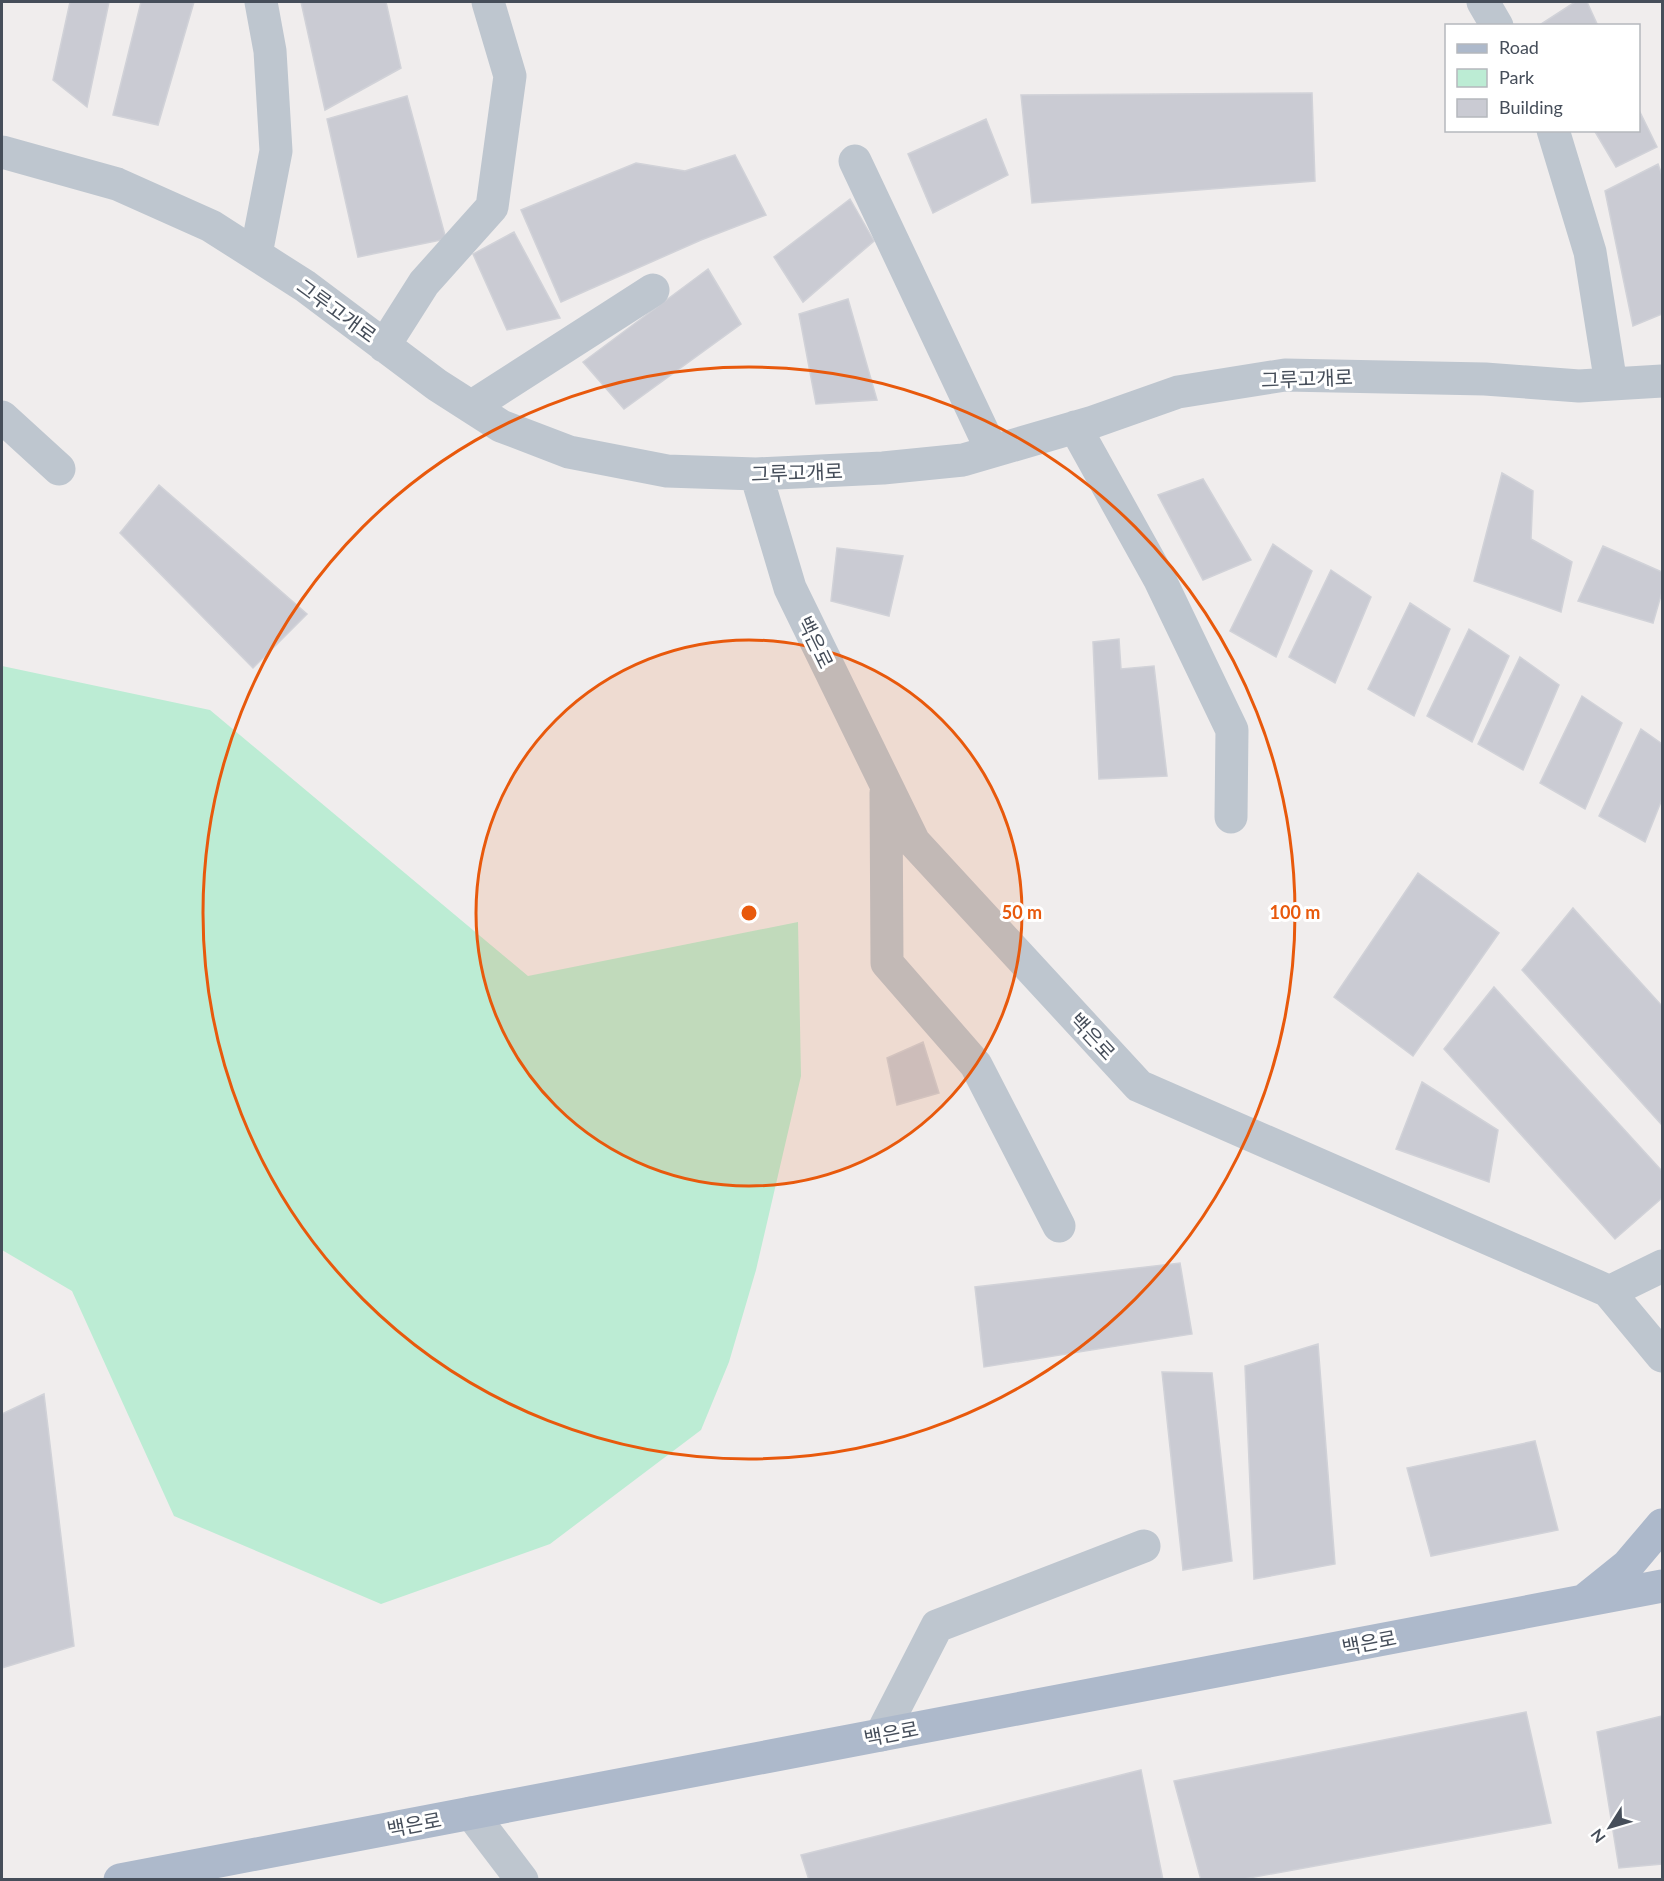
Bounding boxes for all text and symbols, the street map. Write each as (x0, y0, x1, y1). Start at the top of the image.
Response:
legend (1445, 24, 1640, 132)
text: Road (1499, 36, 1539, 58)
text: Park (1499, 66, 1535, 88)
text: Building (1499, 96, 1563, 118)
street label: 그루고개로 (293, 273, 381, 347)
street label: 그루고개로 (1261, 364, 1353, 392)
street label: 그루고개로 (751, 458, 843, 486)
street label: 백은로 (793, 612, 839, 672)
text: 50 m (1002, 901, 1042, 923)
text: 100 m (1270, 901, 1320, 923)
centre of rings (739, 903, 759, 923)
street label: 백은로 (1065, 1008, 1121, 1064)
street label: 백은로 (1340, 1625, 1398, 1659)
street label: 백은로 (862, 1716, 920, 1750)
north arrow (1580, 1797, 1640, 1857)
street label: 백은로 (385, 1807, 443, 1841)
text: N (1586, 1826, 1609, 1847)

